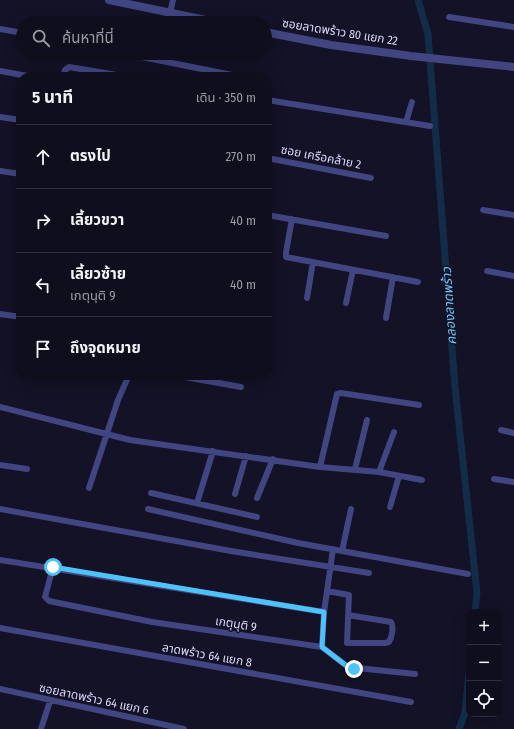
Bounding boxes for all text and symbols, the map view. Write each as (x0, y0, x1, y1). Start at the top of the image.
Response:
search box (16, 16, 272, 60)
street label: ซอยลาดพร้าว 80 แยก 22 (281, 16, 399, 48)
icon: search (30, 27, 52, 49)
text: ค้นหาที่นี่ (62, 29, 114, 47)
text: 5 นาที (32, 87, 73, 108)
text: เดิน · 350 m (196, 90, 256, 105)
street label: ซอย เครือคล้าย 2 (280, 142, 362, 172)
icon: ahead (32, 146, 54, 168)
text: ตรงไป (70, 147, 111, 165)
text: 270 m (225, 149, 256, 164)
icon: right (32, 210, 54, 232)
text: เลี้ยวขวา (70, 211, 124, 229)
text: 40 m (230, 213, 256, 228)
text: เลี้ยวซ้าย (70, 265, 126, 283)
water label: คลองลาดพร้าว (439, 266, 459, 345)
icon: left (32, 274, 54, 296)
text: 40 m (230, 277, 256, 292)
text: เกตุนุติ 9 (70, 288, 116, 303)
icon: arrive (32, 338, 54, 360)
text: ถึงจุดหมาย (70, 339, 141, 357)
route start (44, 558, 62, 576)
map controls (466, 609, 502, 717)
button: + (466, 609, 502, 645)
street label: เกตุนุติ 9 (214, 614, 258, 634)
street label: ลาดพร้าว 64 แยก 8 (161, 640, 253, 670)
button: − (466, 645, 502, 681)
route end (345, 660, 363, 678)
street label: ซอยลาดพร้าว 64 แยก 6 (38, 681, 150, 717)
button: locate (466, 681, 502, 717)

